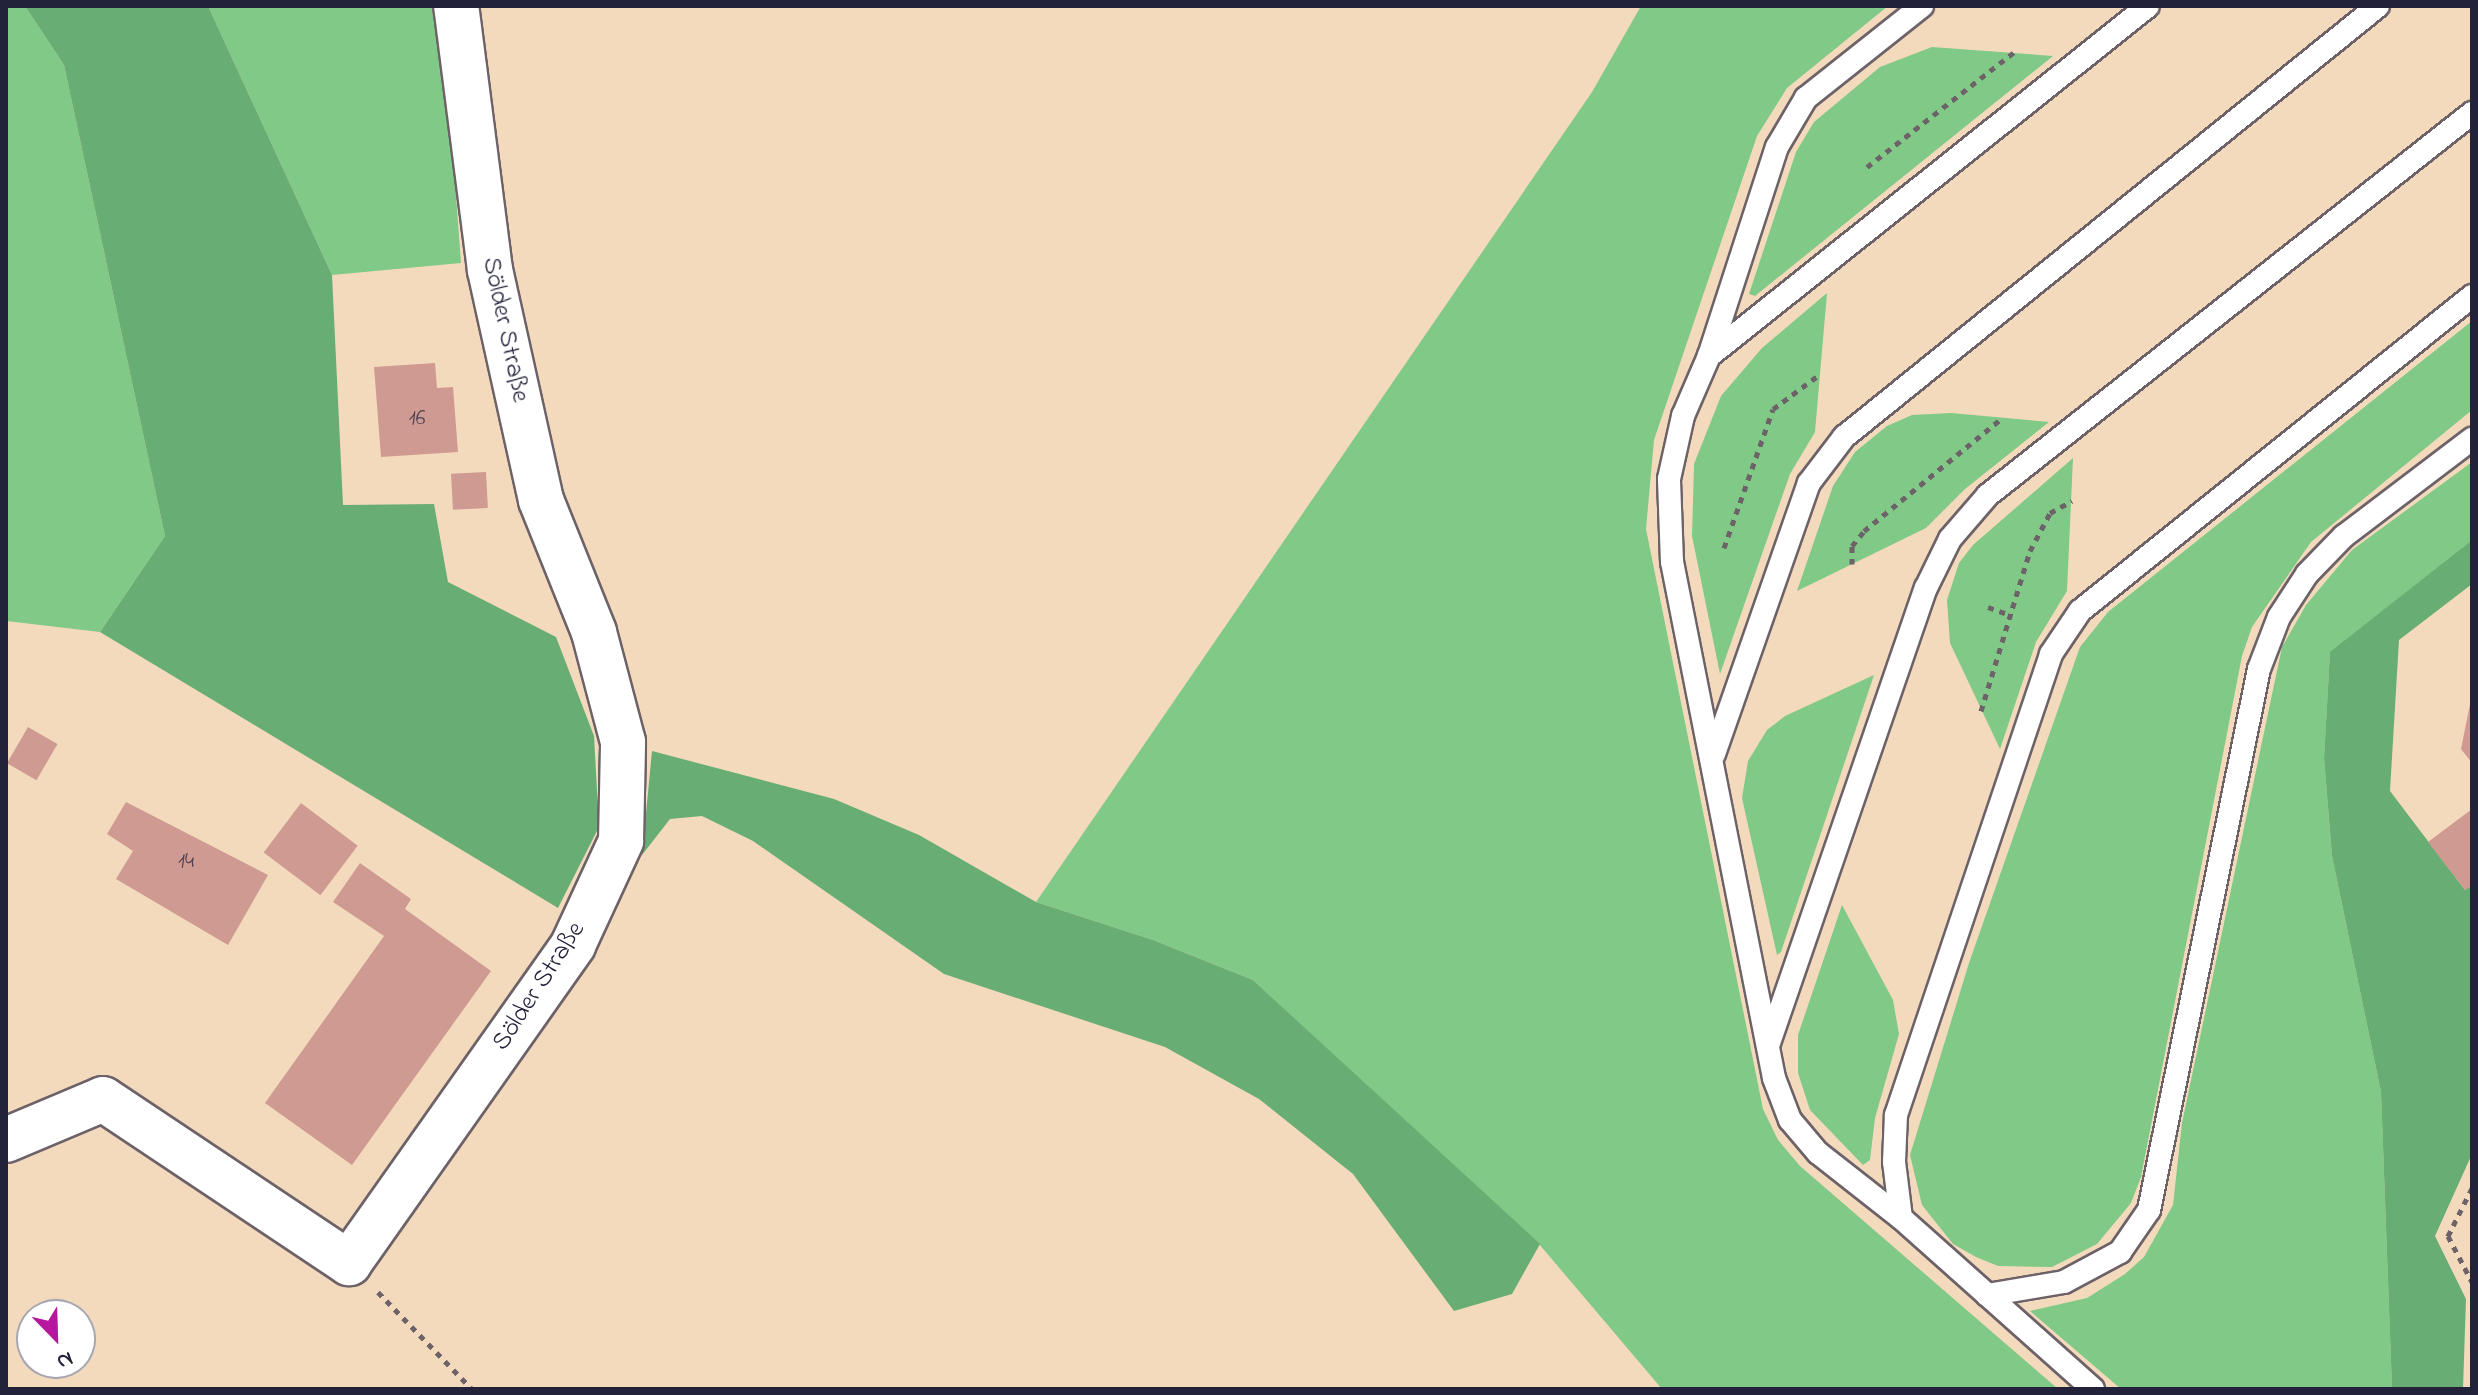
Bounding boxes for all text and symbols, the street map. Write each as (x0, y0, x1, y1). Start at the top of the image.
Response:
street label: Sölder Straße (473, 255, 535, 405)
house number: 16 (409, 407, 425, 433)
house number: 14 (178, 850, 194, 876)
street label: Sölder Straße (487, 917, 593, 1057)
north arrow (16, 1299, 96, 1379)
text: N (52, 1342, 78, 1377)

